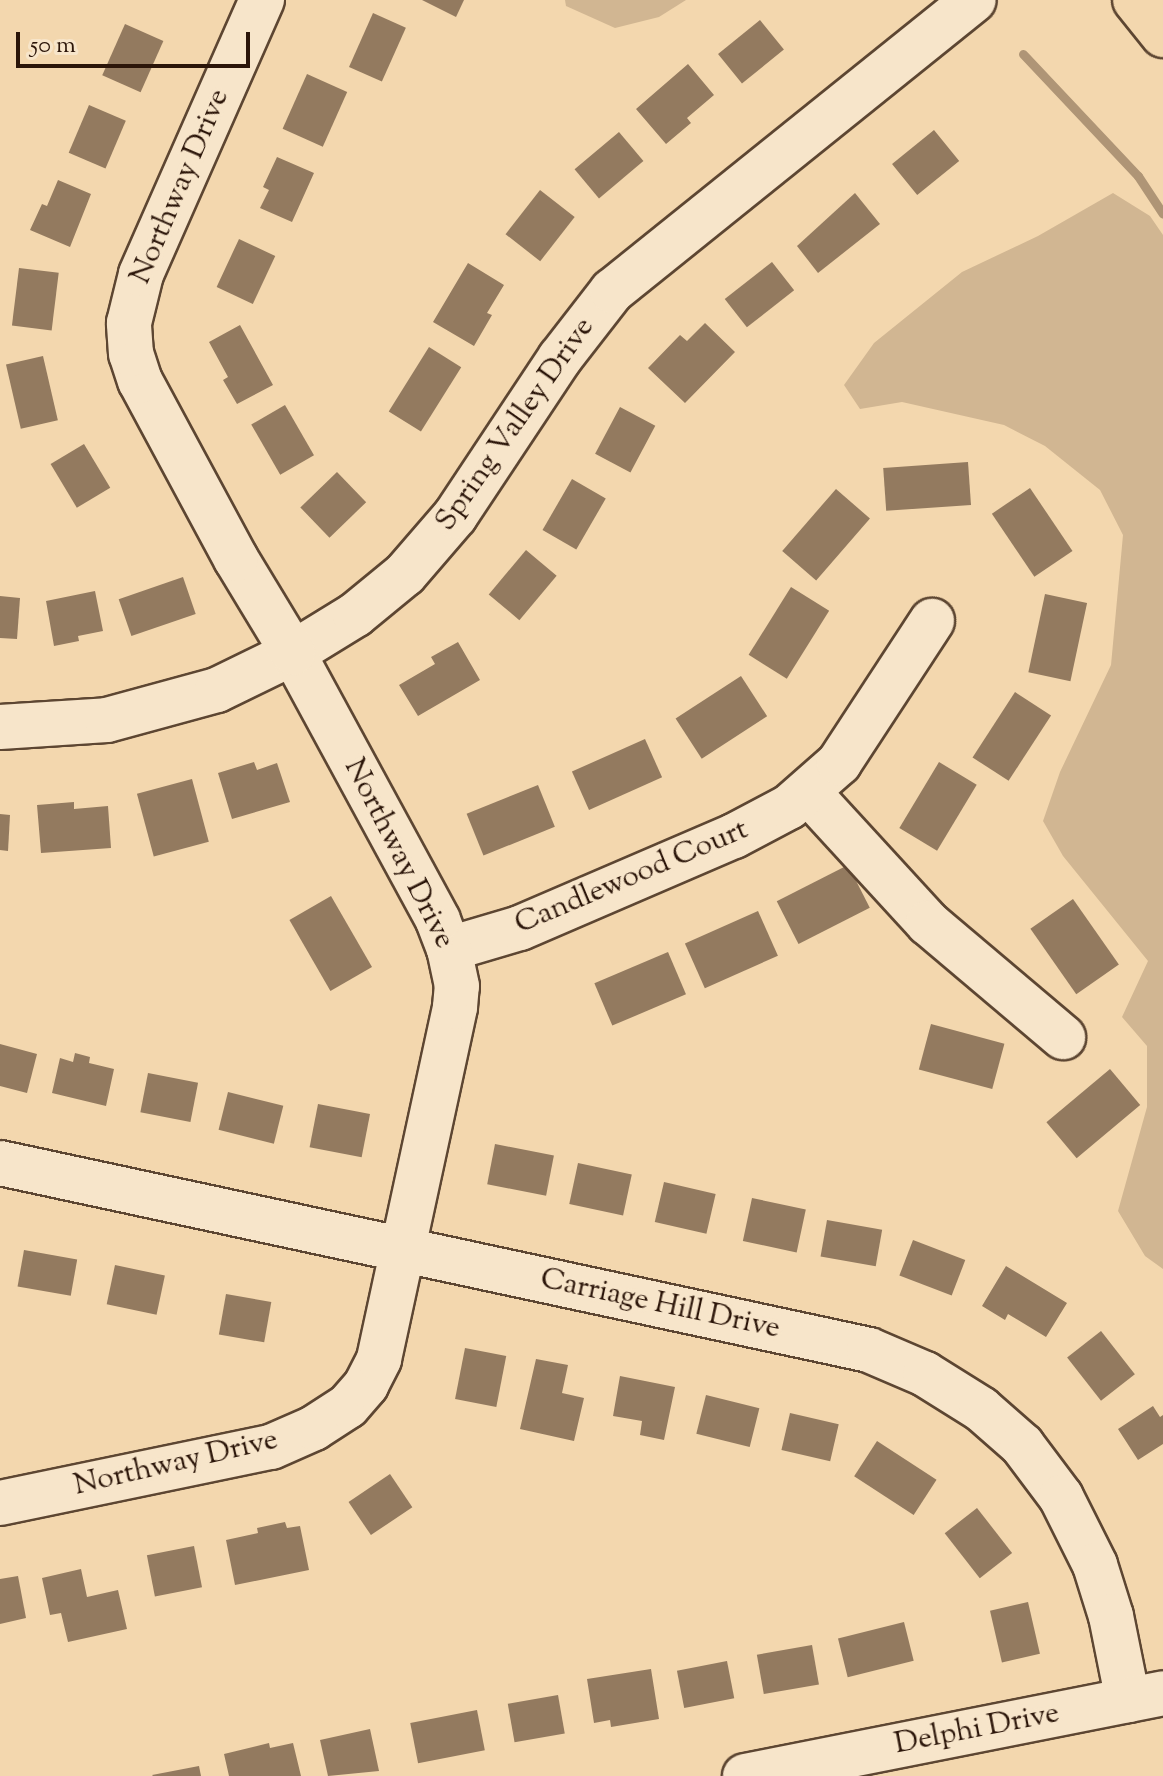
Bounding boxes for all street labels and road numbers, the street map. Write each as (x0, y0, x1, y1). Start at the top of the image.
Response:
street label: Northway Drive (124, 84, 238, 290)
street label: Spring Valley Drive (429, 311, 603, 539)
street label: Northway Drive (335, 753, 461, 955)
street label: Candlewood Court (510, 813, 754, 943)
street label: Carriage Hill Drive (537, 1262, 783, 1348)
street label: Northway Drive (71, 1423, 281, 1505)
street label: Delphi Drive (892, 1696, 1062, 1764)

